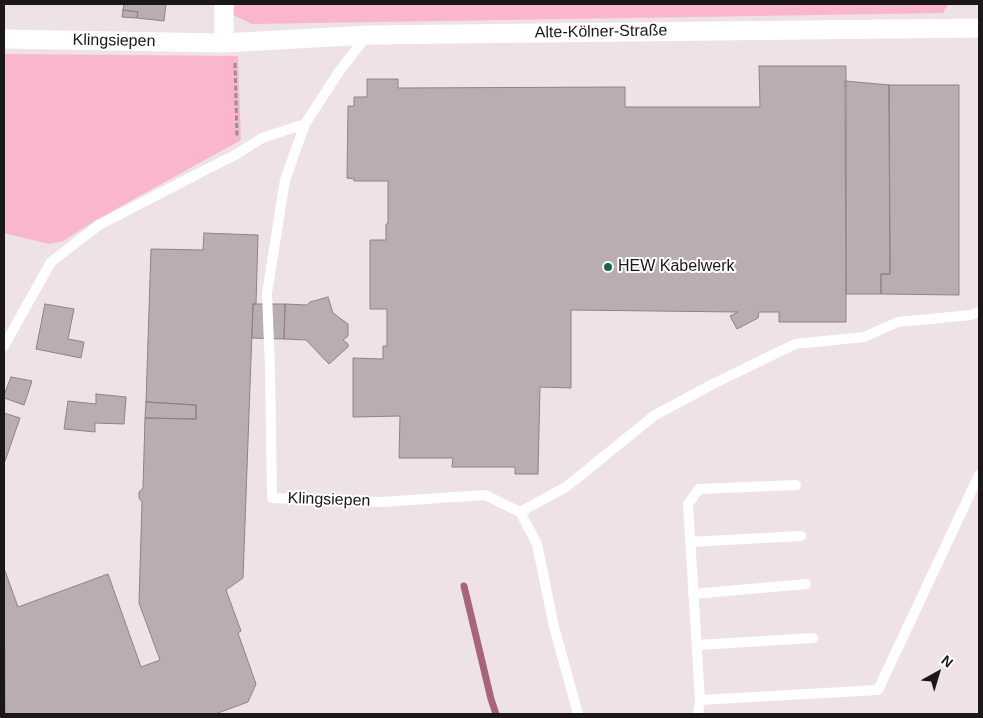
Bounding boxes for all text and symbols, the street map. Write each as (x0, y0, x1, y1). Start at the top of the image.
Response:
street label: Alte-Kölner-Straße (535, 21, 667, 43)
street label: Klingsiepen (72, 31, 156, 51)
place label: HEW Kabelwerk (618, 257, 734, 277)
marker: HEW Kabelwerk (602, 261, 614, 273)
street label: Klingsiepen (287, 489, 371, 511)
north arrow (913, 648, 963, 698)
text: N (938, 652, 956, 671)

